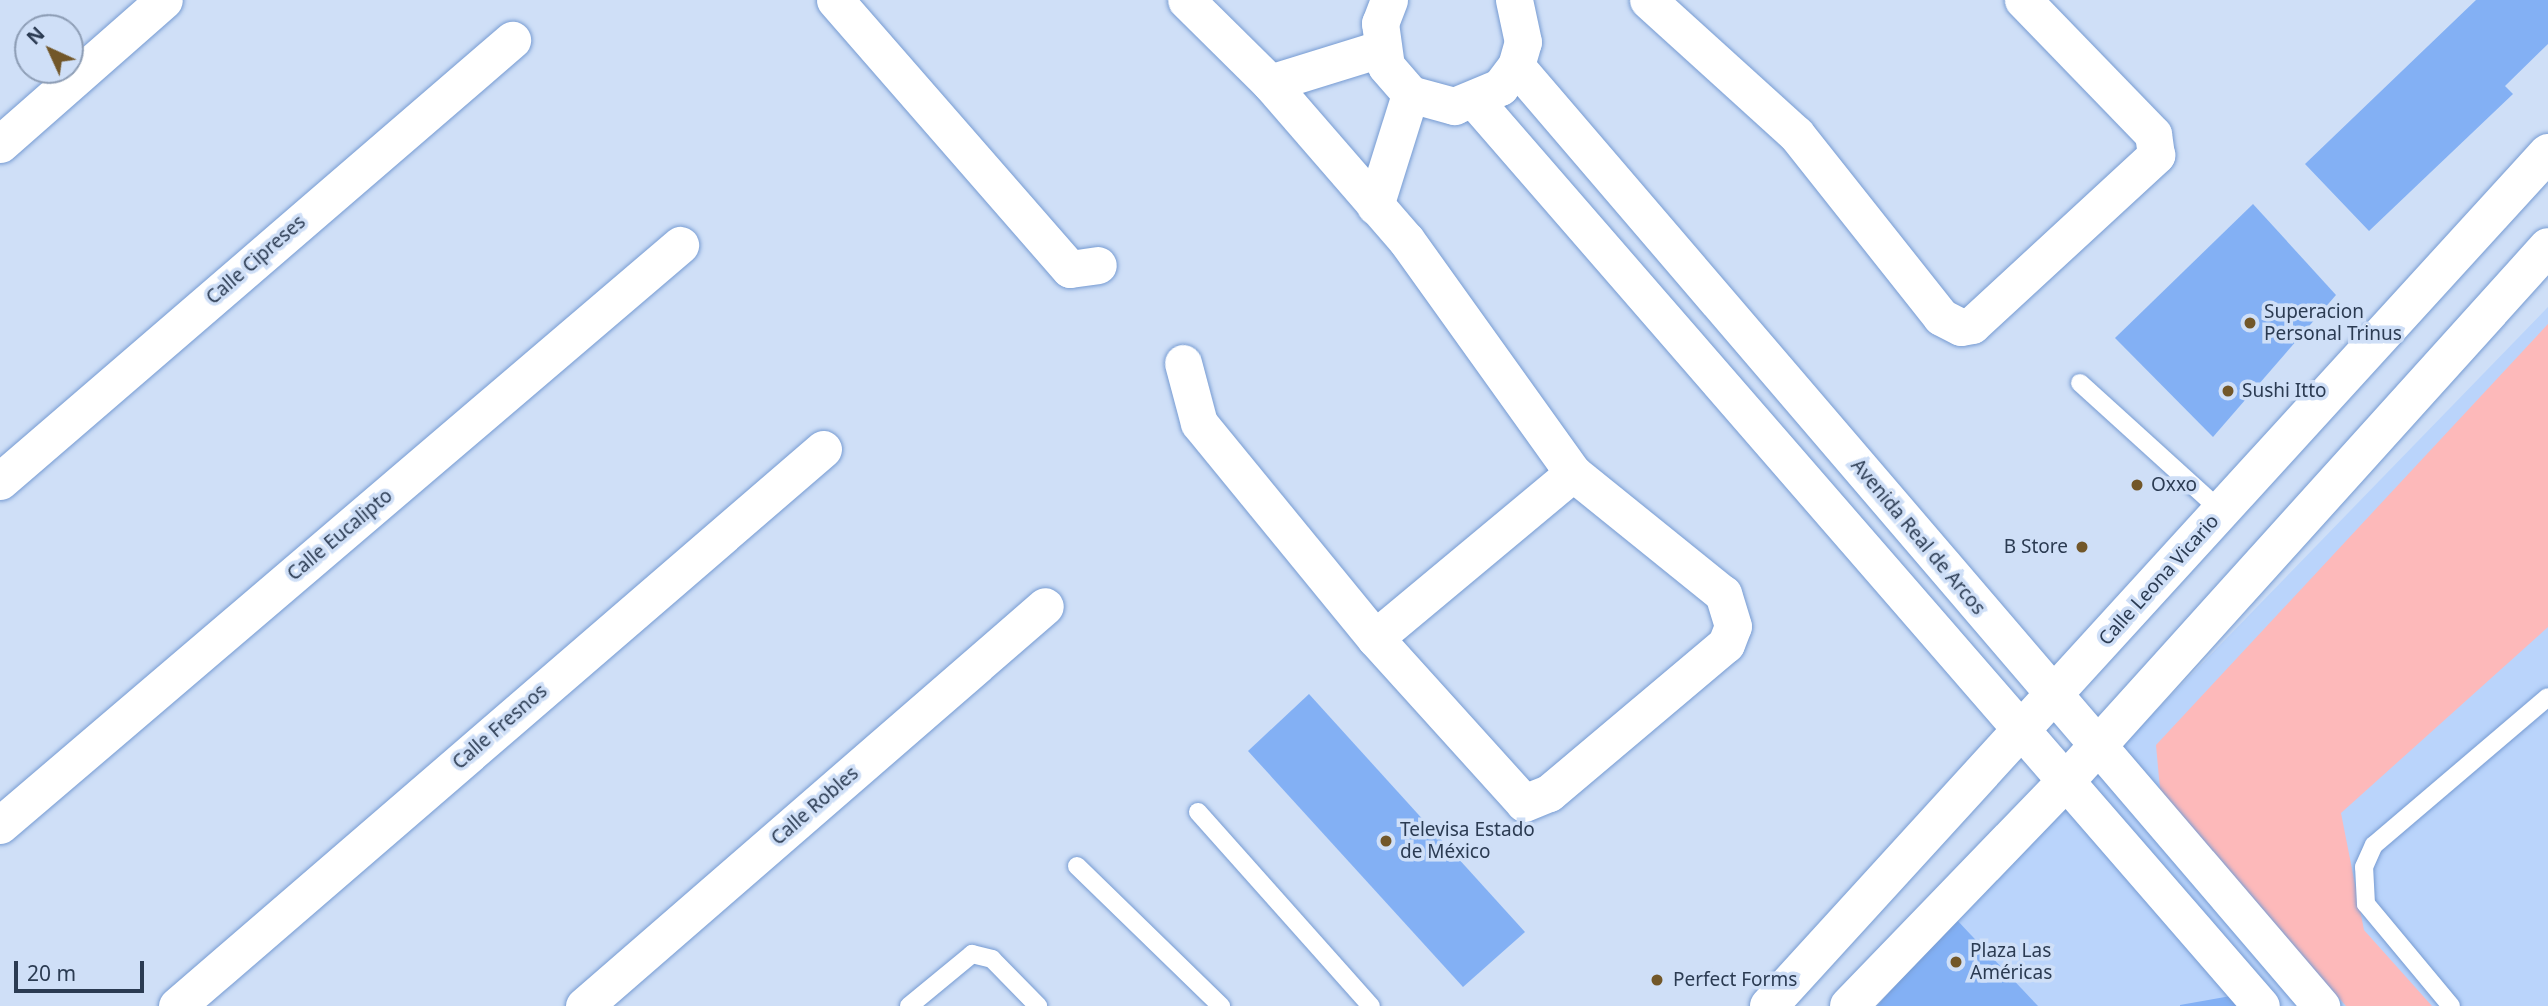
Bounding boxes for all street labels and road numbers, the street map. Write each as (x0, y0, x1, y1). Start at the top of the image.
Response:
street label: Calle Cipreses (202, 211, 310, 309)
street label: Avenida Real de Arcos (1846, 455, 1990, 619)
street label: Calle Eucalipto (283, 484, 397, 586)
street label: Calle Leona Vicario (2094, 510, 2224, 650)
street label: Calle Fresnos (448, 680, 552, 774)
street label: Calle Robles (767, 762, 863, 850)

